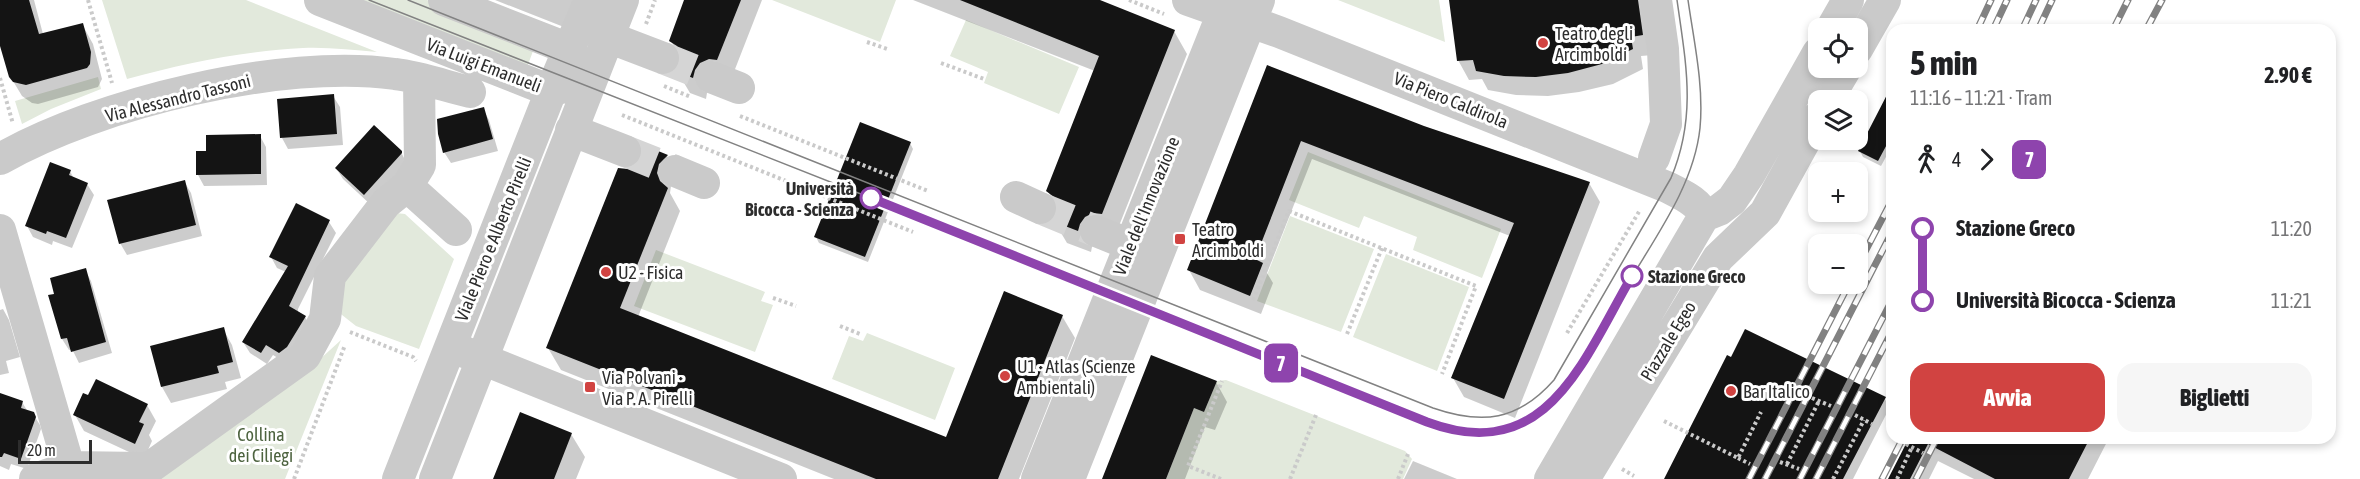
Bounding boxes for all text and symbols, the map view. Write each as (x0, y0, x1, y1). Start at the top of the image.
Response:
map controls (1808, 18, 1868, 294)
button: locate (1808, 18, 1868, 78)
place label: Teatro degli Arcimboldi (1555, 23, 1633, 65)
street label: Via Luigi Emanueli (424, 33, 544, 97)
marker: Teatro degli Arcimboldi (1536, 36, 1550, 50)
text: 5 min (1910, 44, 1977, 82)
text: 2.90 € (2264, 62, 2312, 88)
street label: Via Piero Caldirola (1391, 68, 1511, 132)
street label: Via Alessandro Tassoni (103, 70, 253, 126)
text: 11:16 – 11:21 · Tram (1910, 86, 2052, 109)
button: layers (1808, 90, 1868, 150)
street label: Viale dell'Innovazione (1109, 134, 1183, 278)
icon: walk (1910, 143, 1943, 176)
icon: forward (1970, 143, 2003, 176)
text: 7 (2024, 147, 2034, 171)
text: 4 (1952, 148, 1961, 171)
street label: Viale Piero e Alberto Pirelli (450, 154, 536, 324)
button: + (1808, 162, 1868, 222)
place label: Università Bicocca - Scienza (745, 178, 854, 220)
marker: Università Bicocca - Scienza (860, 187, 882, 209)
text: Stazione Greco (1956, 215, 2075, 241)
text: 11:20 (2271, 217, 2312, 240)
place label: Teatro Arcimboldi (1192, 219, 1264, 261)
marker: Teatro Arcimboldi (1173, 232, 1187, 246)
button: − (1808, 234, 1868, 294)
place label: U2 - Fisica (618, 262, 683, 283)
marker: U2 - Fisica (599, 265, 613, 279)
marker: Stazione Greco (1621, 265, 1643, 287)
place label: Stazione Greco (1648, 266, 1746, 287)
text: Università Bicocca - Scienza (1956, 287, 2176, 313)
text: 11:21 (2271, 289, 2312, 312)
street label: Piazzale Egeo (1636, 297, 1700, 385)
line badge: 7 (1262, 344, 1300, 382)
text: 7 (1276, 351, 1286, 375)
place label: U1 - Atlas (Scienze Ambientali) (1017, 356, 1136, 398)
button: Avvia (1910, 363, 2105, 432)
button: Biglietti (2117, 363, 2312, 432)
place label: Via Polvani - Via P. A. Pirelli (602, 367, 693, 409)
marker: U1 - Atlas (Scienze Ambientali) (998, 369, 1012, 383)
marker: Via Polvani - Via P. A. Pirelli (583, 380, 597, 394)
place label: Bar Italico (1743, 381, 1810, 402)
marker: Bar Italico (1724, 384, 1738, 398)
park label: Collina dei Ciliegi (229, 424, 293, 466)
scale bar (18, 437, 92, 464)
text: 20 m (27, 441, 56, 459)

